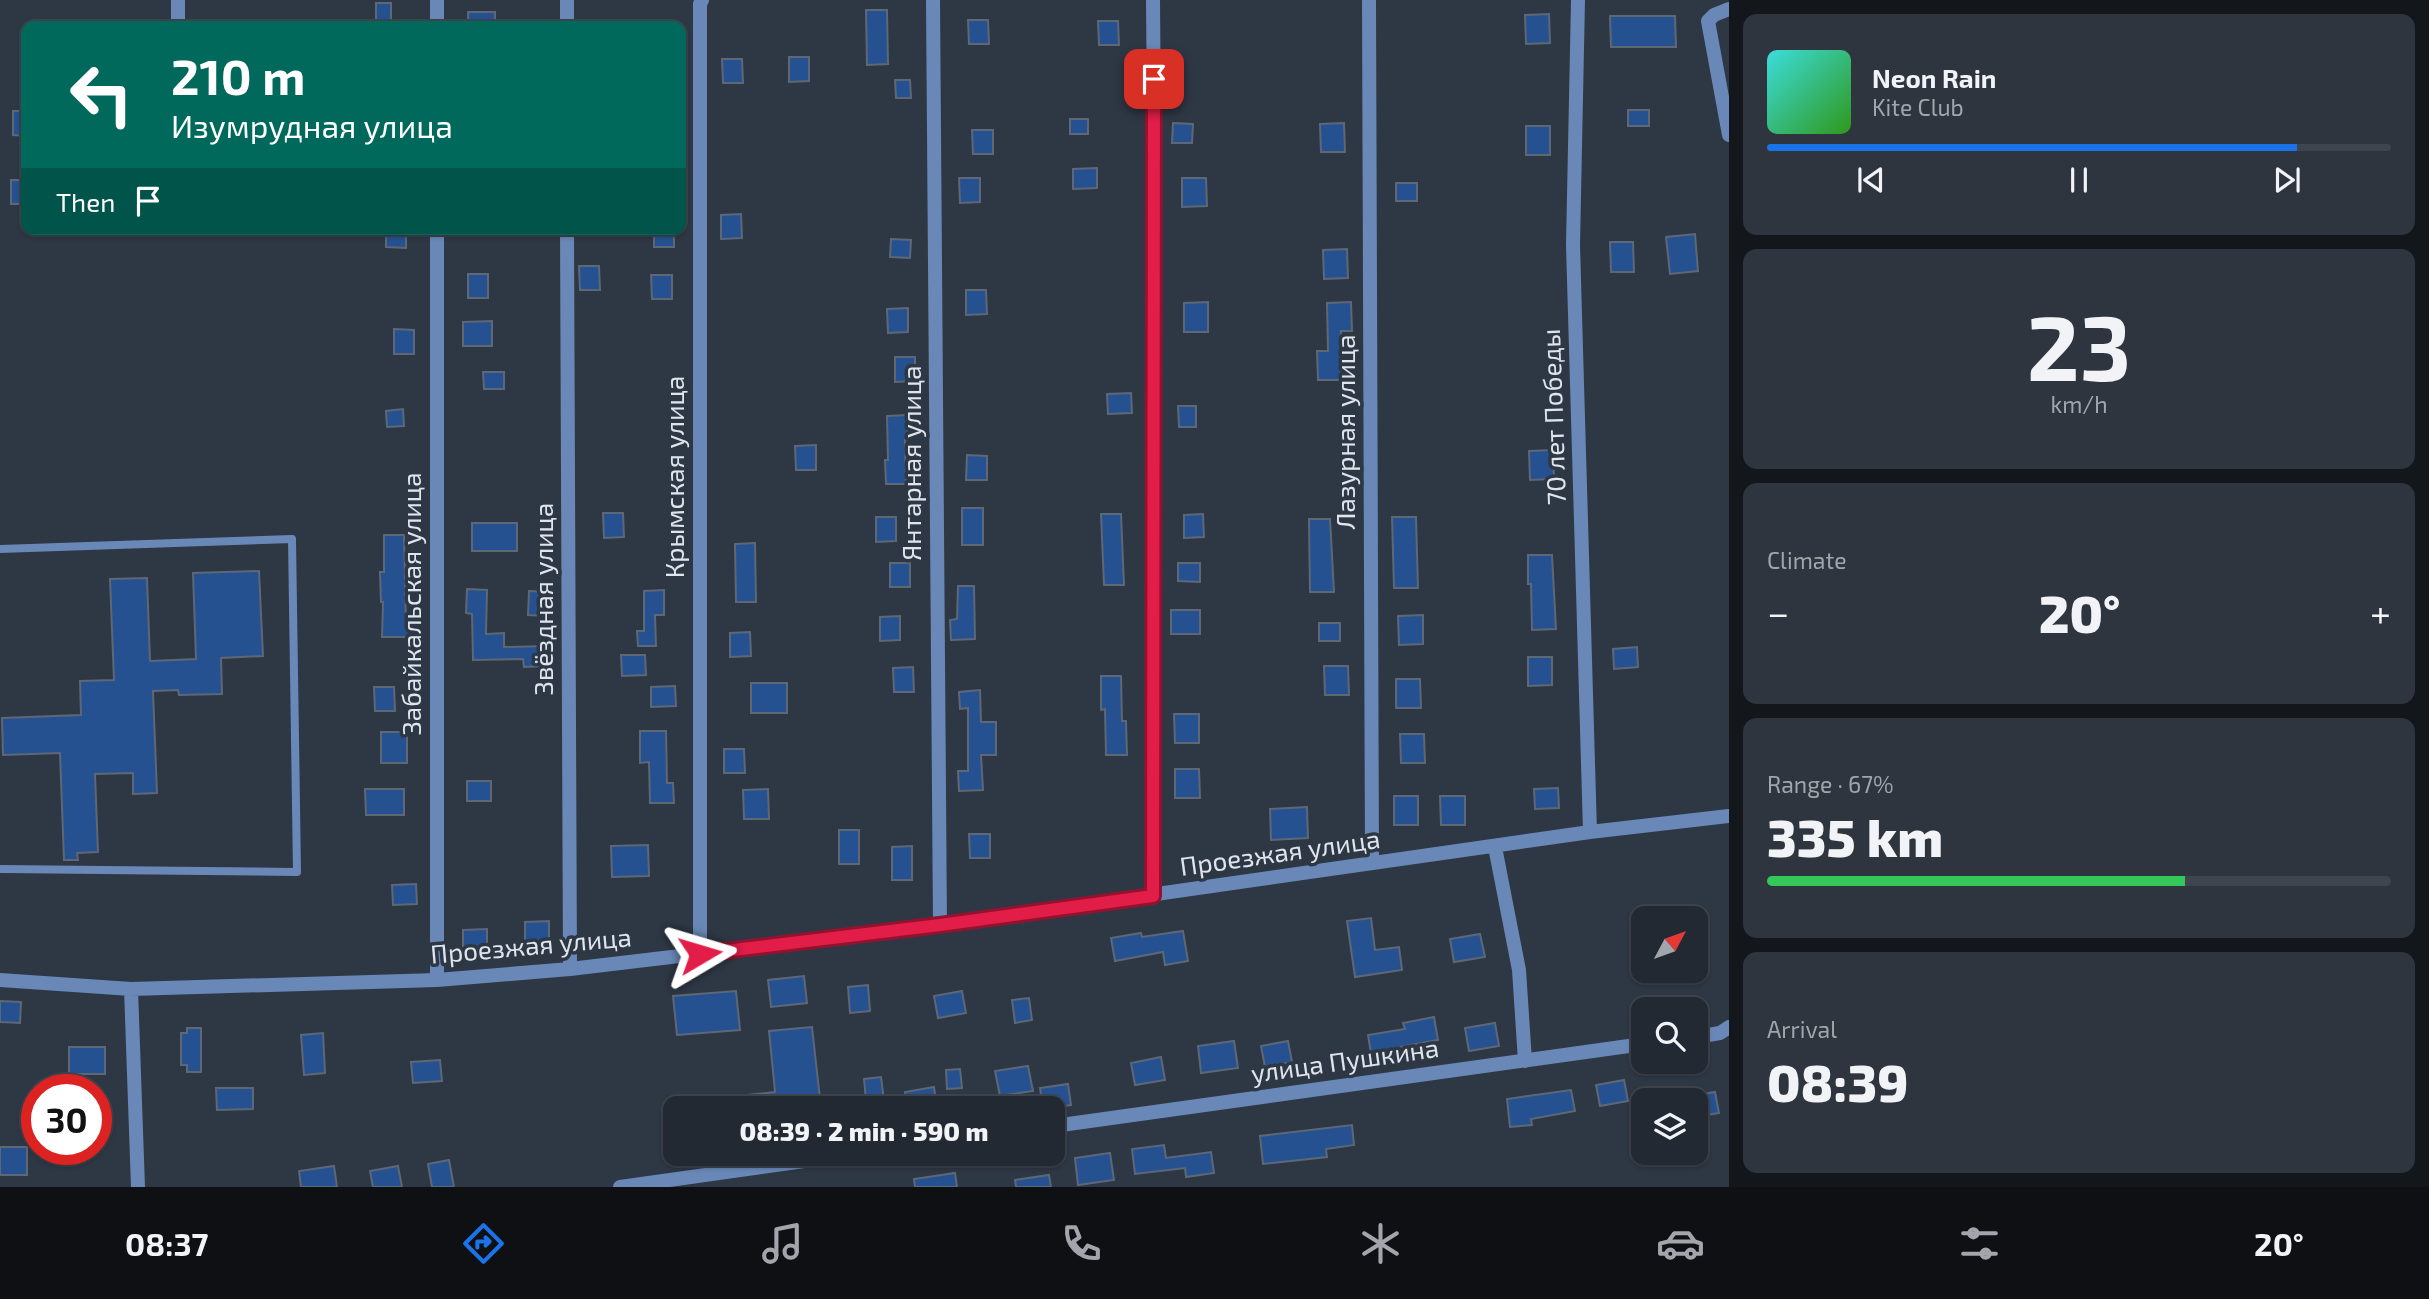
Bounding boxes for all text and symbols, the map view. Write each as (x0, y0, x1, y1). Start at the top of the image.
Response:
text: 210 m (171, 46, 305, 105)
icon: left (56, 49, 147, 140)
pin (1124, 49, 1184, 109)
icon: arrive (1135, 60, 1173, 98)
text: Neon Rain (1872, 62, 1996, 93)
text: Kite Club (1872, 93, 1964, 121)
text: Изумрудная улица (171, 106, 453, 144)
icon: previous (1852, 161, 1890, 199)
icon: pause (2060, 161, 2098, 199)
icon: next (2268, 161, 2306, 199)
icon: arrive (129, 182, 167, 220)
text: Then (56, 186, 115, 217)
text: 23 (2027, 290, 2131, 399)
street label: 70 лет Победы (1534, 328, 1571, 506)
street label: Лазурная улица (1329, 334, 1361, 530)
street label: Янтарная улица (895, 365, 927, 561)
street label: Крымская улица (658, 376, 690, 578)
text: km/h (2050, 390, 2108, 418)
street label: Забайкальская улица (395, 472, 427, 736)
street label: Звёздная улица (527, 503, 559, 695)
text: Climate (1767, 546, 1847, 574)
text: 20° (2039, 581, 2120, 643)
text: − (1767, 589, 1789, 635)
text: + (2370, 589, 2391, 635)
text: Range · 67% (1767, 770, 1893, 798)
text: 335 km (1767, 805, 1943, 867)
street label: Проезжая улица (1178, 822, 1382, 882)
north arrow (1631, 906, 1708, 984)
map controls (1631, 906, 1708, 1165)
position arrow (663, 917, 737, 991)
street label: Проезжая улица (429, 920, 633, 970)
button: search (1631, 997, 1708, 1074)
text: Arrival (1767, 1015, 1837, 1043)
street label: улица Пушкина (1249, 1031, 1441, 1089)
text: 08:39 (1767, 1050, 1908, 1112)
speed limit sign: 30 (21, 1074, 112, 1165)
button: layers (1631, 1088, 1708, 1165)
text: 08:39 · 2 min · 590 m (739, 1115, 989, 1146)
icon: directions (459, 1219, 508, 1268)
icon: music (758, 1219, 807, 1268)
icon: phone (1057, 1219, 1106, 1268)
icon: climate (1356, 1219, 1405, 1268)
icon: car (1656, 1219, 1705, 1268)
icon: filters (1955, 1219, 2004, 1268)
text: 08:37 (125, 1224, 209, 1262)
text: 20° (2254, 1224, 2304, 1262)

